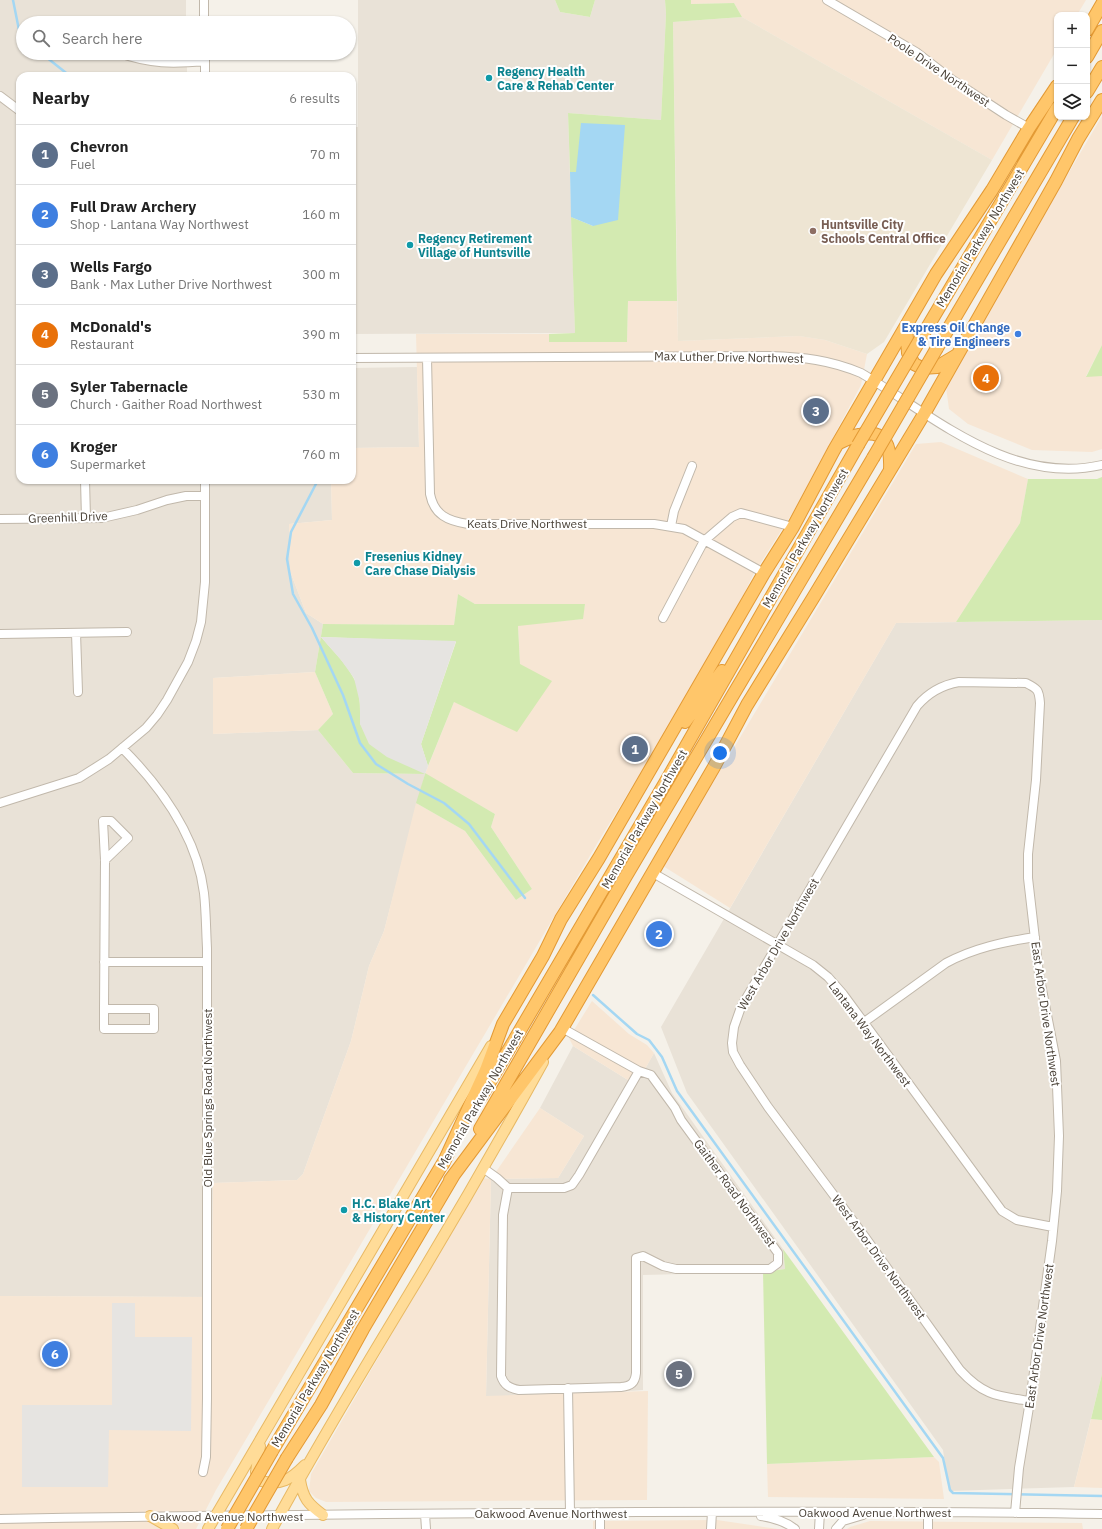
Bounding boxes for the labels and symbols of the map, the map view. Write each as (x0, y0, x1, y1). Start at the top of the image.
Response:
street label: Poole Drive Northwest (885, 30, 993, 110)
place label: Regency Health Care & Rehab Center (497, 64, 614, 93)
marker: Regency Health Care & Rehab Center (484, 73, 494, 83)
street label: Memorial Parkway Northwest (933, 166, 1027, 310)
place label: Huntsville City Schools Central Office (821, 217, 946, 246)
marker: Huntsville City Schools Central Office (808, 226, 818, 236)
place label: Regency Retirement Village of Huntsville (418, 231, 532, 260)
marker: Regency Retirement Village of Huntsville (405, 240, 415, 250)
place label: Express Oil Change & Tire Engineers (902, 320, 1010, 349)
marker: Express Oil Change & Tire Engineers (1013, 329, 1023, 339)
street label: Max Luther Drive Northwest (654, 348, 804, 366)
pin: 4 (973, 363, 999, 393)
pin: 3 (803, 396, 829, 426)
street label: Memorial Parkway Northwest (759, 466, 851, 610)
street label: Greenhill Drive (28, 508, 108, 526)
street label: Keats Drive Northwest (467, 516, 587, 531)
place label: Fresenius Kidney Care Chase Dialysis (365, 549, 475, 578)
marker: Fresenius Kidney Care Chase Dialysis (352, 558, 362, 568)
pin: 1 (622, 734, 648, 764)
your location (710, 743, 730, 763)
street label: Memorial Parkway Northwest (598, 747, 690, 891)
street label: West Arbor Drive Northwest (734, 875, 822, 1013)
pin: 2 (646, 919, 672, 949)
street label: East Arbor Drive Northwest (1028, 941, 1064, 1087)
street label: Lantana Way Northwest (825, 978, 915, 1090)
street label: Old Blue Springs Road Northwest (200, 1009, 215, 1187)
street label: Memorial Parkway Northwest (434, 1027, 526, 1171)
street label: Gaither Road Northwest (691, 1136, 779, 1250)
street label: West Arbor Drive Northwest (829, 1192, 929, 1322)
place label: H.C. Blake Art & History Center (352, 1196, 445, 1225)
marker: H.C. Blake Art & History Center (339, 1205, 349, 1215)
street label: East Arbor Drive Northwest (1021, 1263, 1057, 1409)
street label: Memorial Parkway Northwest (268, 1306, 362, 1450)
pin: 6 (42, 1339, 68, 1369)
pin: 5 (666, 1359, 692, 1389)
street label: Oakwood Avenue Northwest (799, 1505, 951, 1520)
street label: Oakwood Avenue Northwest (475, 1506, 627, 1521)
street label: Oakwood Avenue Northwest (151, 1509, 303, 1524)

